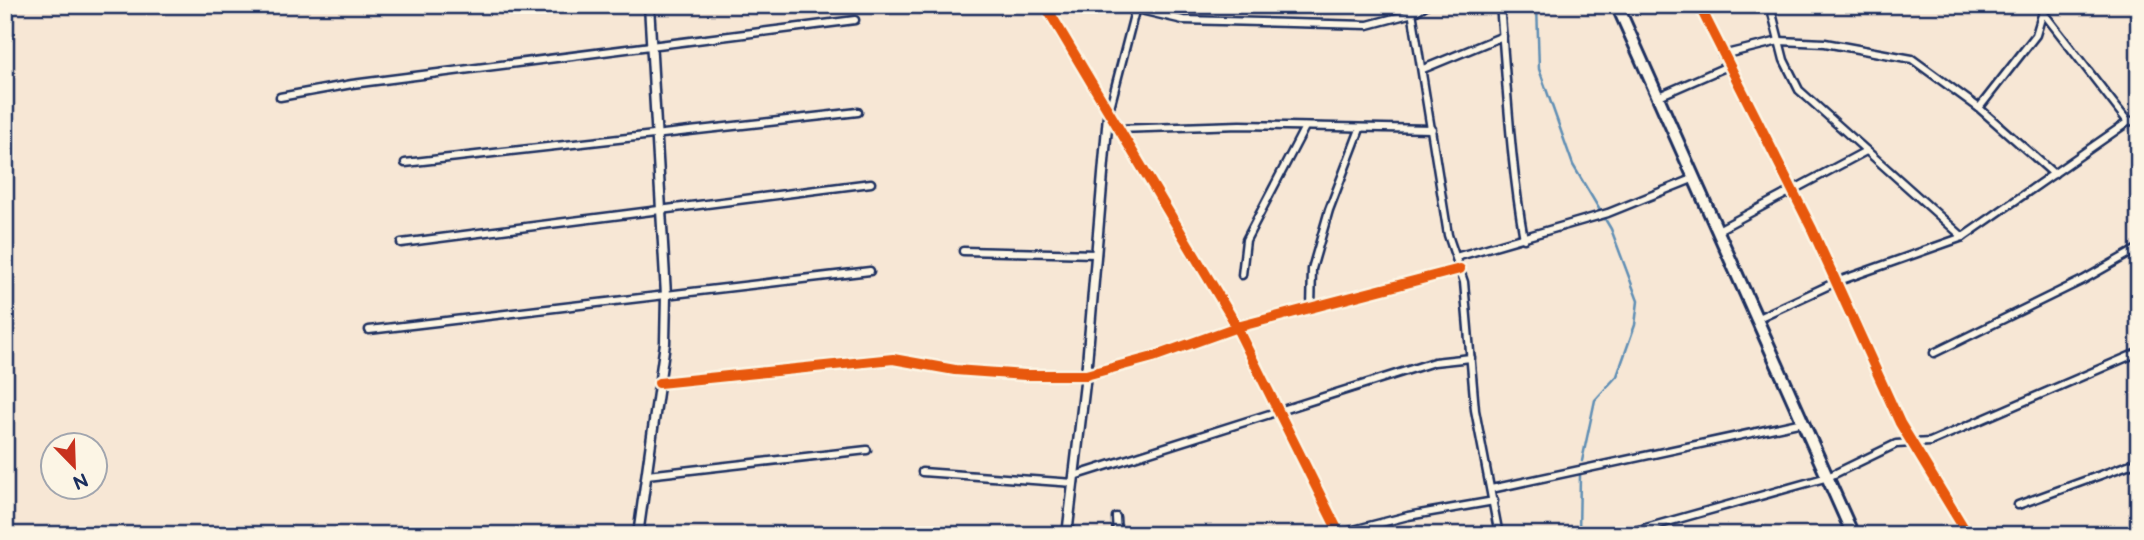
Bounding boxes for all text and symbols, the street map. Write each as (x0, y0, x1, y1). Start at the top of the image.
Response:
north arrow (38, 432, 108, 502)
text: N (69, 467, 91, 494)

